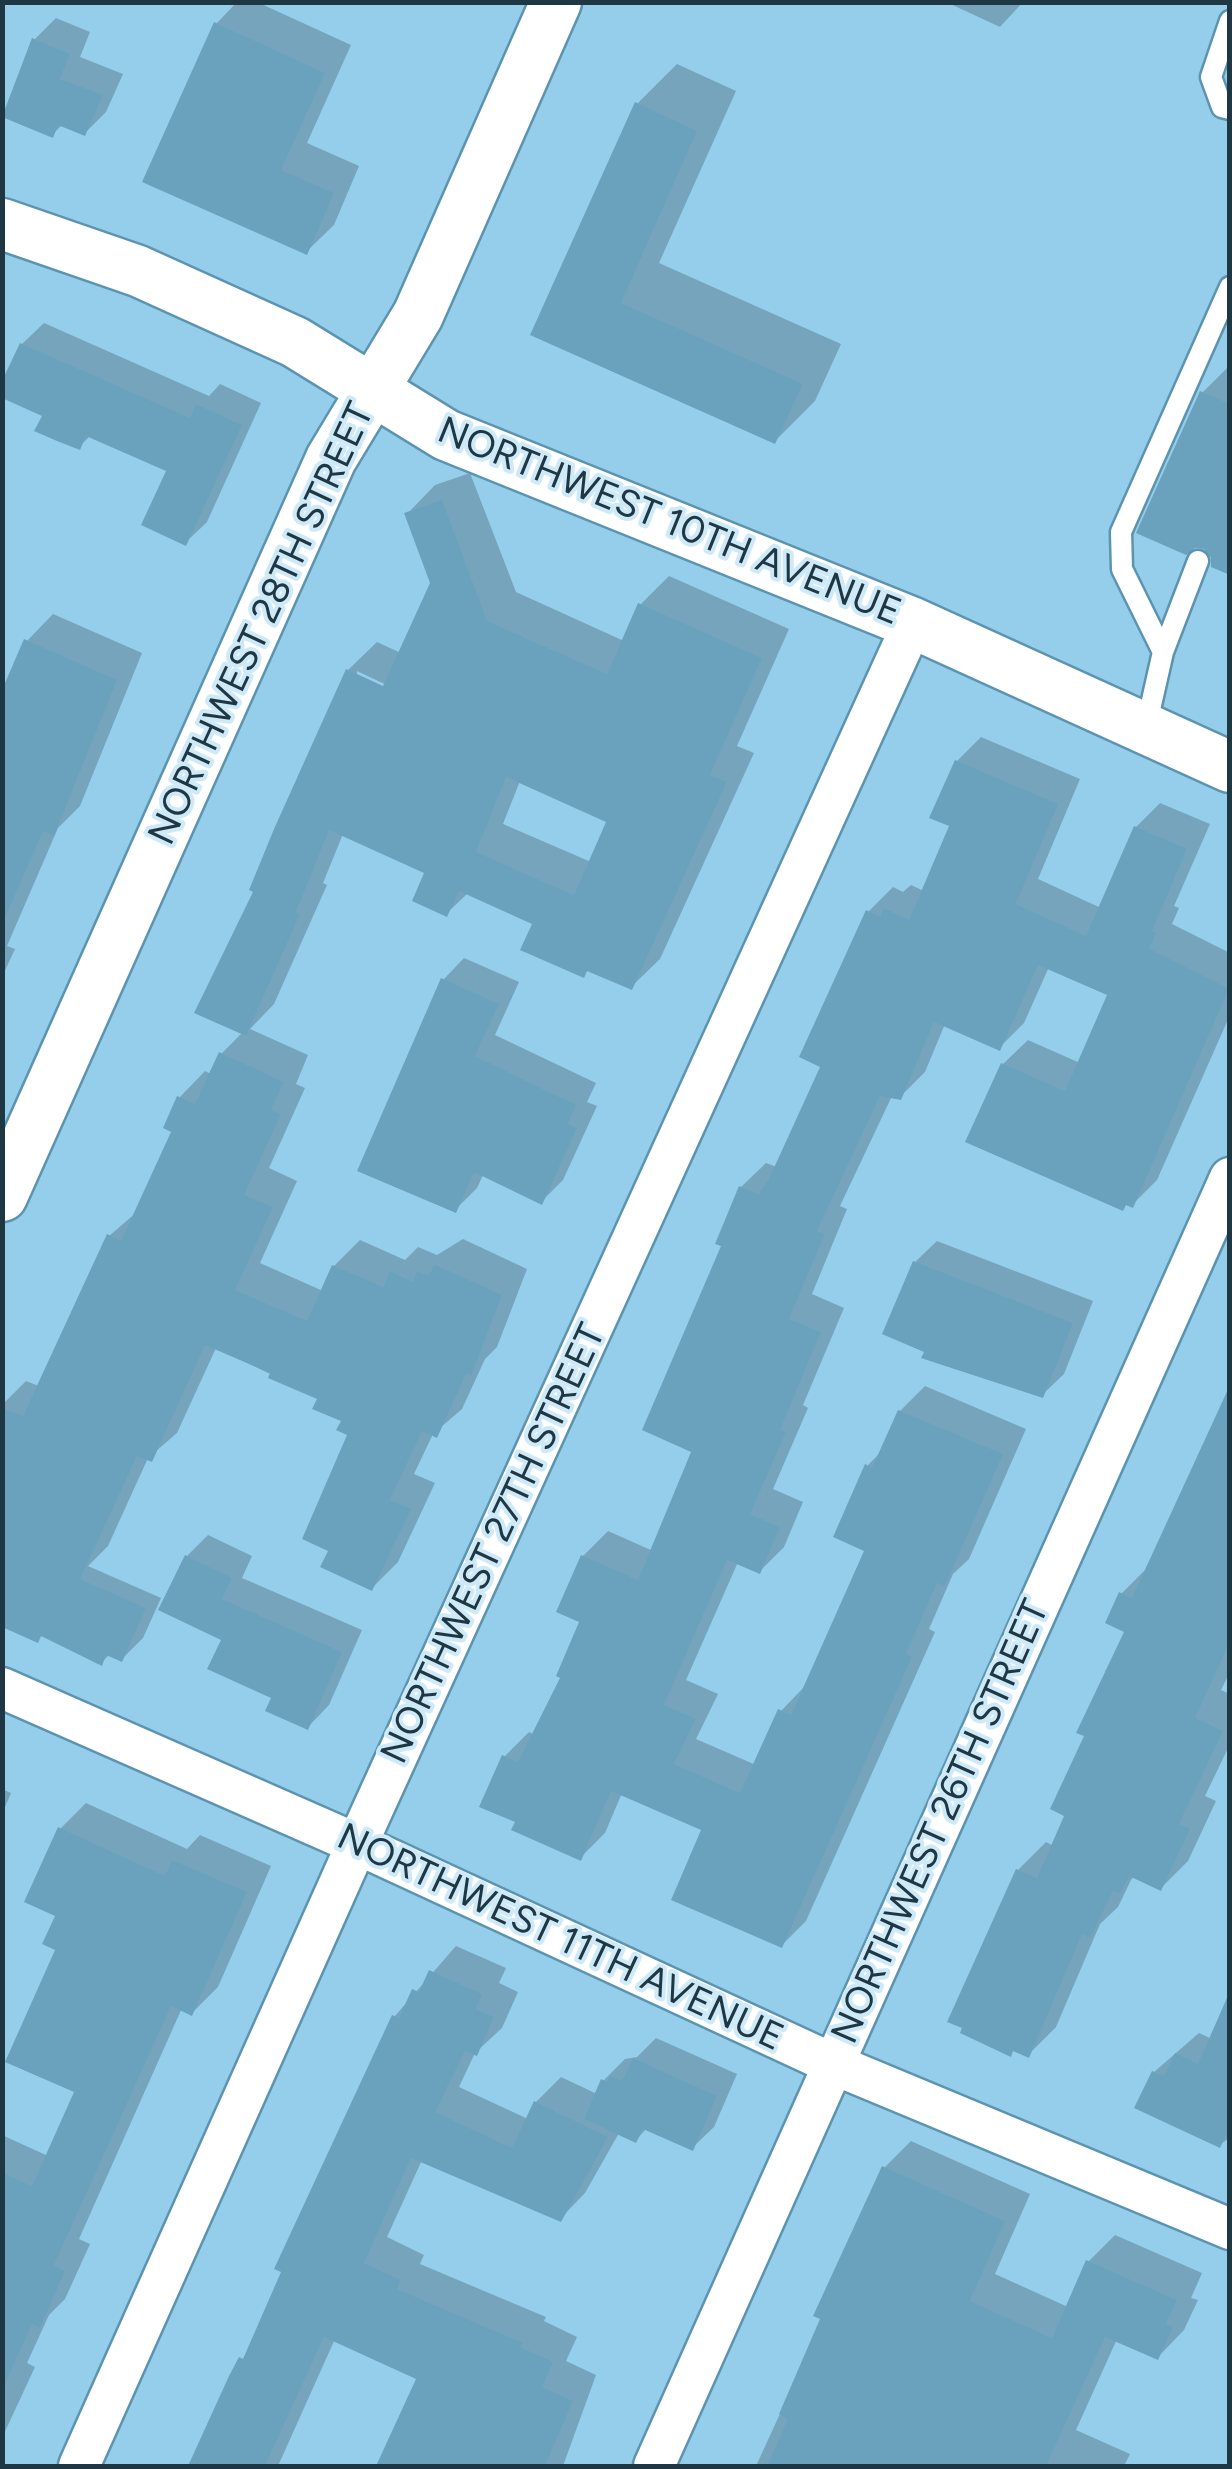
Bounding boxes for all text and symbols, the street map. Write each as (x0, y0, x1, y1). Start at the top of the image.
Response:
street label: NORTHWEST 28TH STREET (139, 396, 385, 852)
street label: NORTHWEST 10TH AVENUE (431, 408, 907, 636)
street label: NORTHWEST 27TH STREET (372, 1317, 616, 1771)
street label: NORTHWEST 26TH STREET (822, 1593, 1060, 2051)
street label: NORTHWEST 11TH AVENUE (330, 1814, 790, 2062)

